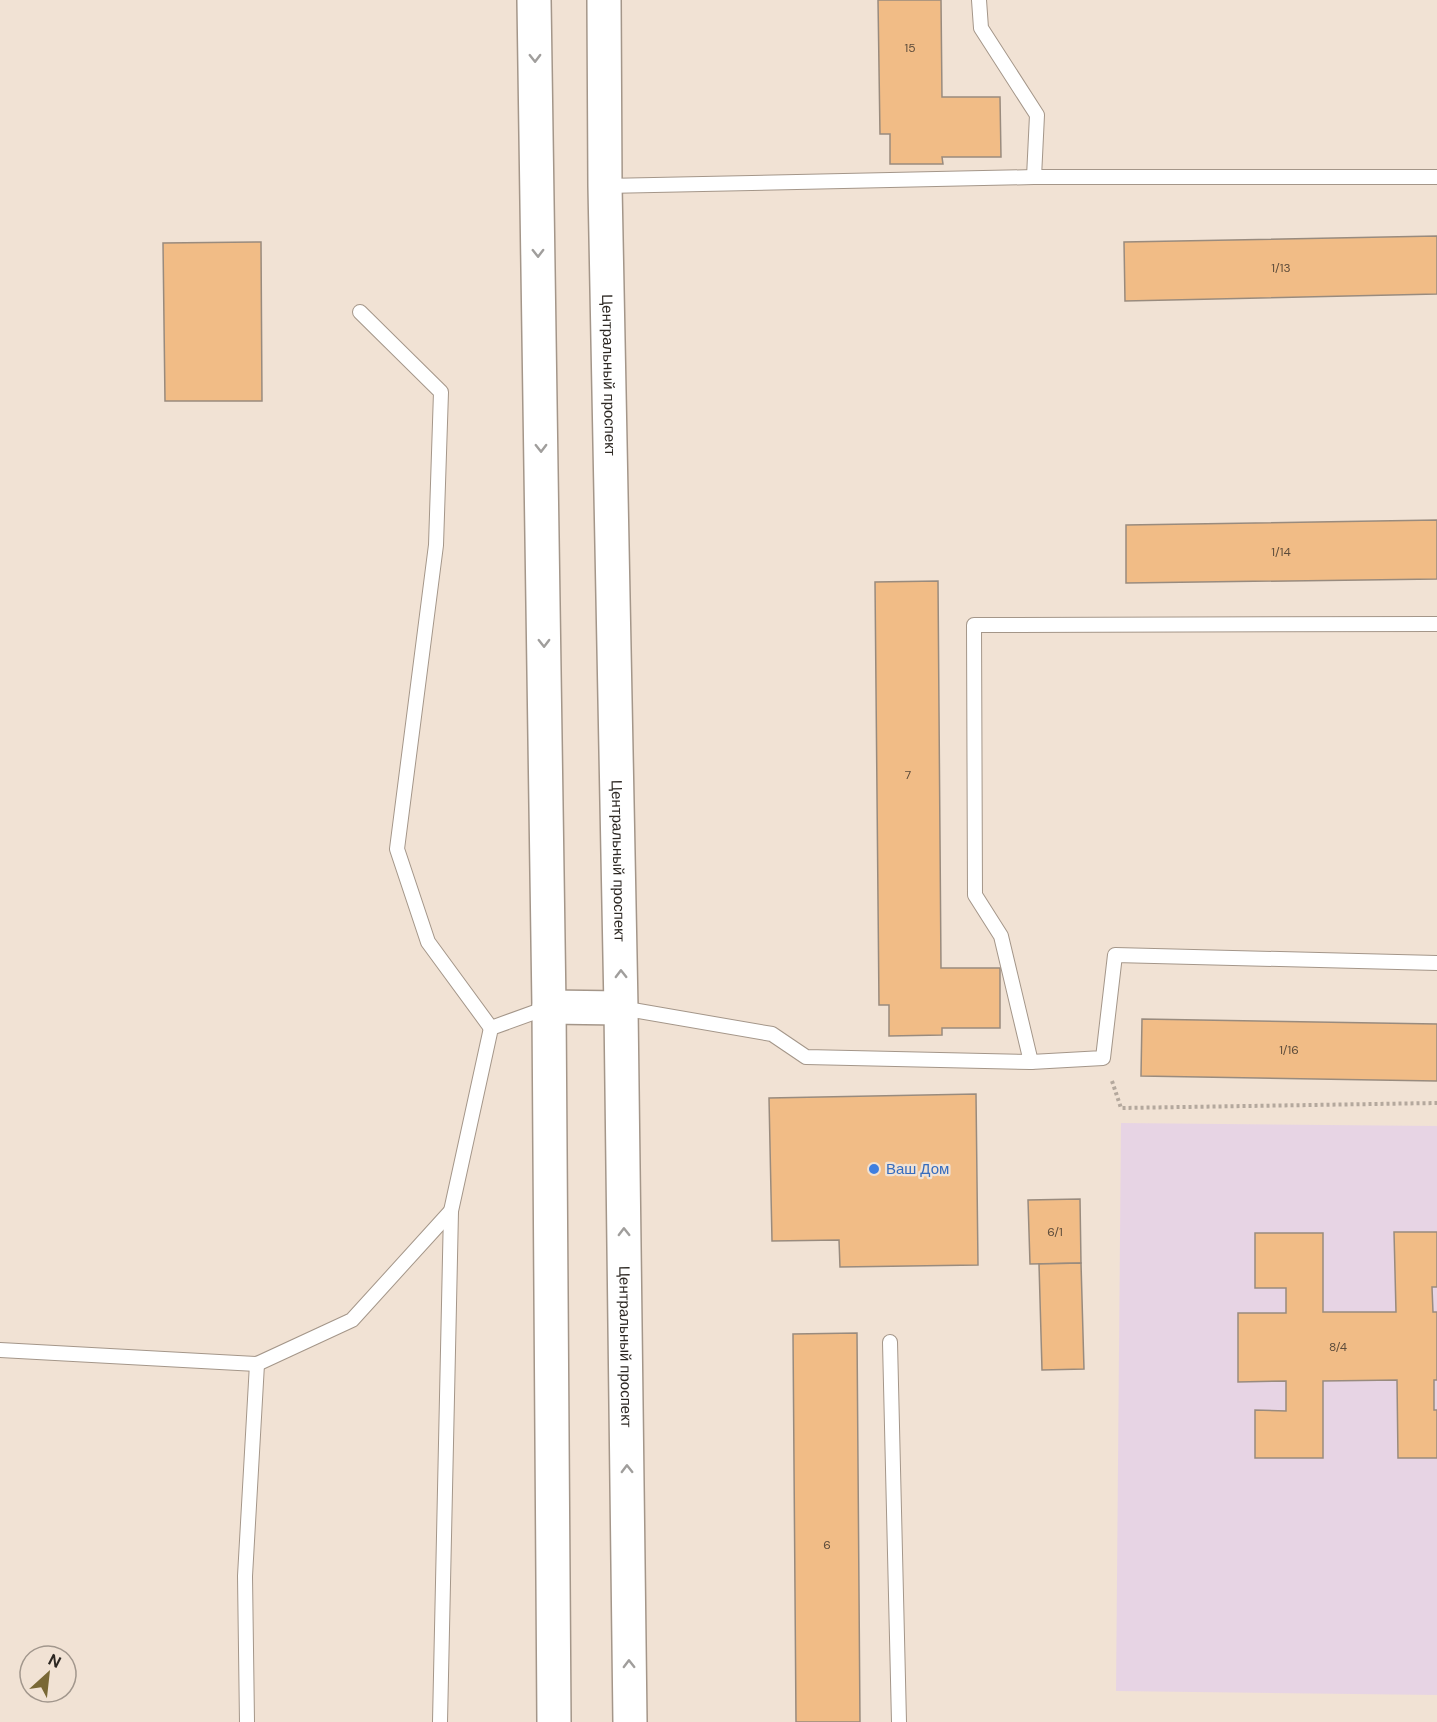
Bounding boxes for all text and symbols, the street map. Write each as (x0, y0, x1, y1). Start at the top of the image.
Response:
house number: 15 (904, 40, 916, 56)
one-way arrow (529, 54, 541, 63)
one-way arrow (532, 249, 544, 258)
house number: 1/13 (1271, 260, 1291, 276)
street label: Центральный проспект (597, 294, 620, 456)
one-way arrow (535, 444, 547, 453)
house number: 1/14 (1271, 544, 1291, 560)
one-way arrow (537, 639, 550, 648)
house number: 7 (905, 767, 911, 783)
street label: Центральный проспект (607, 780, 630, 942)
one-way arrow (614, 969, 627, 978)
house number: 1/16 (1279, 1042, 1299, 1058)
place label: Ваш Дом (886, 1159, 949, 1179)
marker: Ваш Дом (867, 1162, 881, 1176)
house number: 6/1 (1047, 1224, 1063, 1240)
one-way arrow (618, 1227, 630, 1236)
street label: Центральный проспект (614, 1266, 636, 1428)
house number: 8/4 (1329, 1339, 1347, 1355)
one-way arrow (621, 1464, 633, 1473)
house number: 6 (823, 1537, 831, 1553)
north arrow (18, 1644, 78, 1704)
text: N (45, 1649, 65, 1673)
one-way arrow (623, 1659, 635, 1668)

